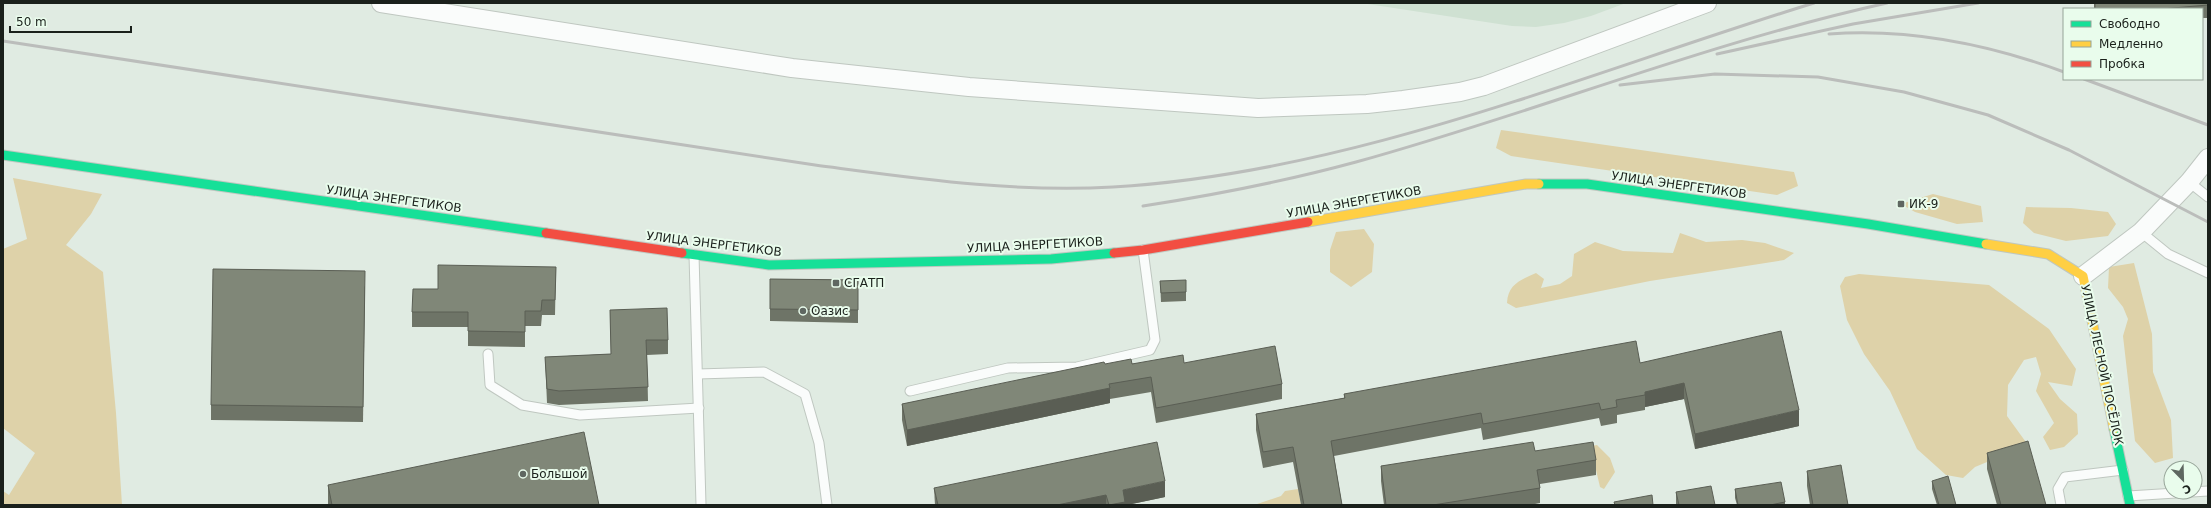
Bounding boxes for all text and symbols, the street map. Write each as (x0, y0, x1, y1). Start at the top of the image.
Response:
scale bar (10, 8, 131, 34)
legend (2063, 8, 2203, 80)
text: 50 m (16, 15, 47, 29)
text: Свободно (2099, 17, 2160, 31)
text: Медленно (2099, 37, 2163, 51)
text: Пробка (2099, 57, 2145, 71)
street label: УЛИЦА ЭНЕРГЕТИКОВ (1611, 169, 1747, 201)
street label: УЛИЦА ЭНЕРГЕТИКОВ (326, 183, 462, 215)
street label: УЛИЦА ЭНЕРГЕТИКОВ (1286, 183, 1422, 221)
place label: ИК-9 (1909, 197, 1938, 211)
marker: ИК-9 (1896, 199, 1906, 209)
street label: УЛИЦА ЭНЕРГЕТИКОВ (646, 229, 782, 259)
street label: УЛИЦА ЭНЕРГЕТИКОВ (967, 234, 1103, 256)
place label: СГАТП (844, 276, 884, 290)
marker: СГАТП (831, 278, 841, 288)
street label: УЛИЦА ЛЕСНОЙ ПОСЁЛОК (2078, 283, 2127, 447)
place label: Оазис (811, 304, 849, 318)
marker: Оазис (798, 306, 808, 316)
north arrow (2163, 460, 2203, 500)
place label: Большой (531, 467, 587, 481)
marker: Большой (518, 469, 528, 479)
text: С (2180, 481, 2193, 496)

